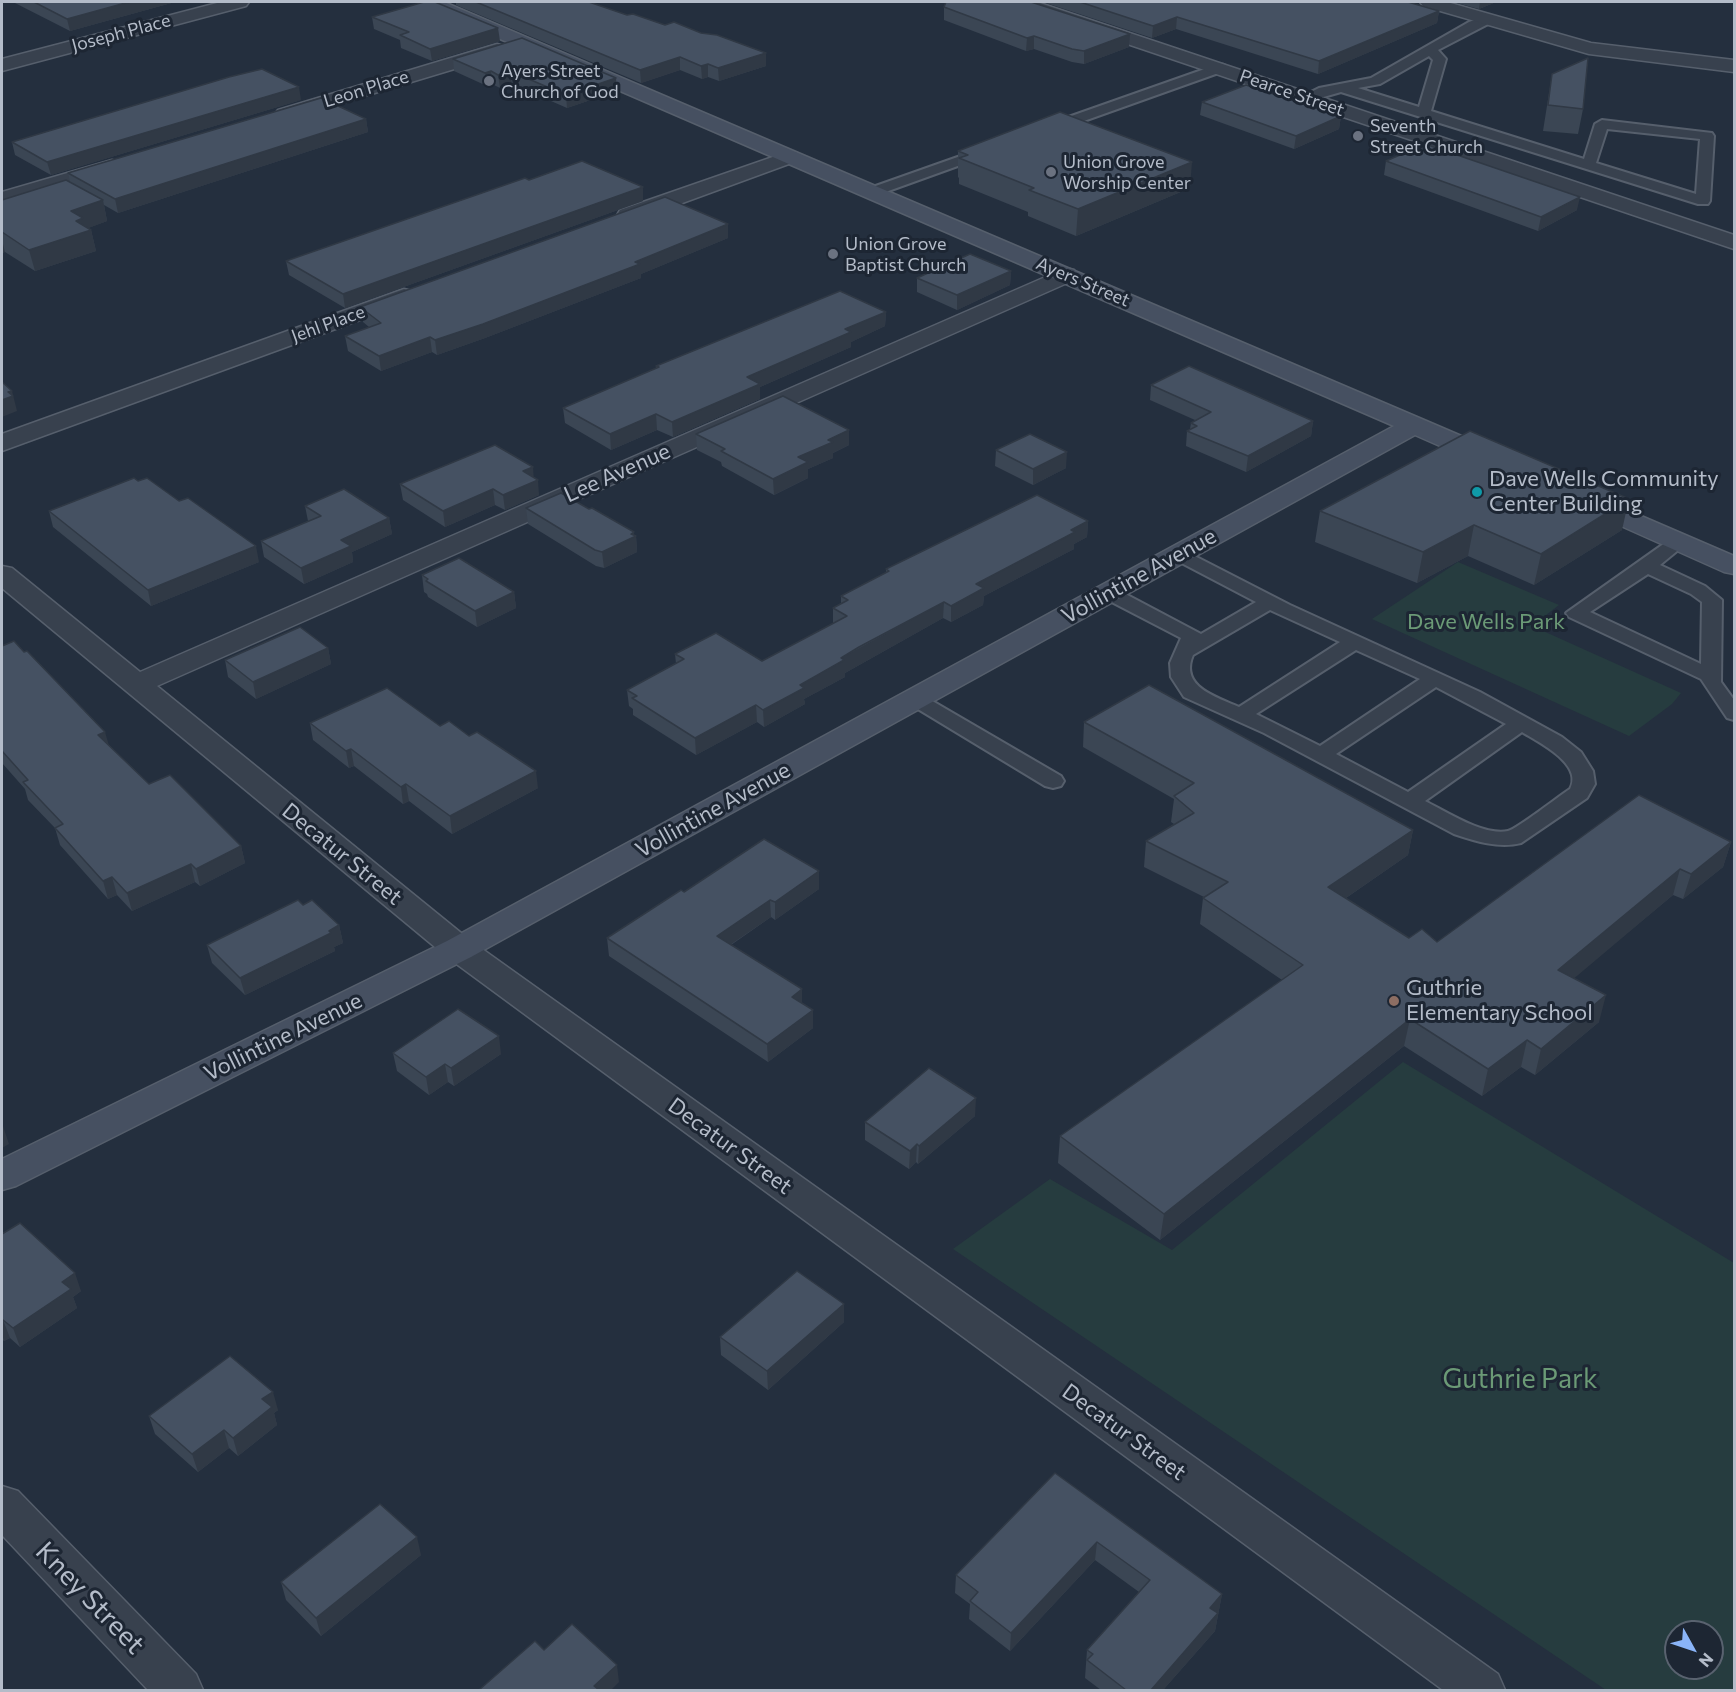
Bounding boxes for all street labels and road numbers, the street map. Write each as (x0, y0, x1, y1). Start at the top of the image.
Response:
street label: Joseph Place (69, 9, 173, 57)
street label: Pearce Street (1237, 65, 1347, 121)
street label: Leon Place (321, 66, 411, 112)
street label: Ayers Street (1033, 253, 1133, 311)
street label: Jehl Place (288, 301, 368, 347)
street label: Lee Avenue (560, 438, 674, 508)
street label: Vollintine Avenue (1057, 523, 1221, 629)
street label: Vollintine Avenue (631, 757, 795, 863)
street label: Decatur Street (277, 798, 407, 910)
street label: Vollintine Avenue (200, 987, 366, 1087)
street label: Decatur Street (663, 1092, 797, 1200)
street label: Decatur Street (1057, 1378, 1191, 1486)
street label: Kney Street (29, 1535, 151, 1661)

